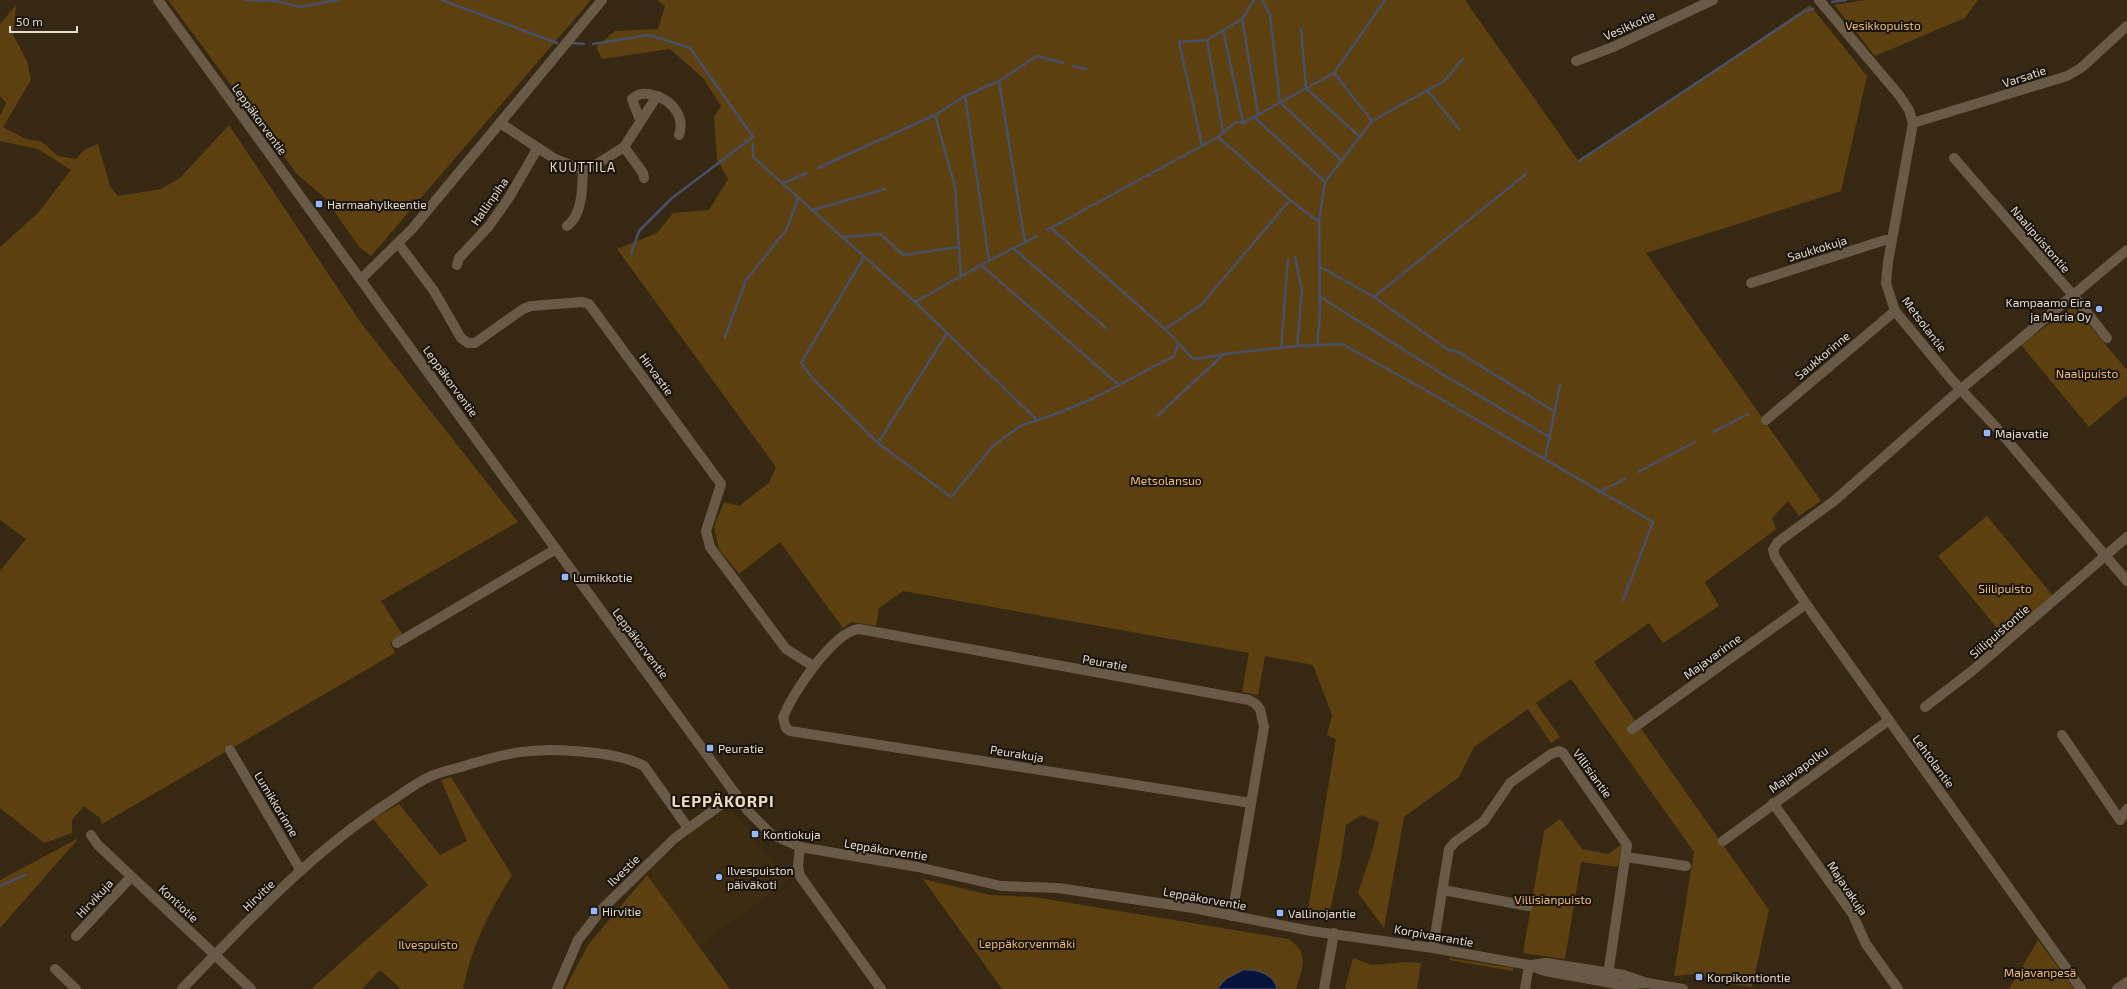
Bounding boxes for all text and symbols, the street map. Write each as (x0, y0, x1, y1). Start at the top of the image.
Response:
street label: Vesikkotie (1601, 7, 1657, 43)
scale bar (10, 8, 77, 34)
text: 50 m (16, 14, 43, 28)
park label: Vesikkopuisto (1845, 18, 1921, 32)
street label: Varsatie (2000, 62, 2048, 90)
street label: Leppäkorventie (230, 81, 290, 157)
district label: KUUTTILA (550, 159, 616, 175)
street label: Hallinpiha (467, 174, 511, 228)
place label: Harmaahylkeentie (327, 197, 427, 211)
marker: Harmaahylkeentie (314, 199, 324, 209)
street label: Naalipuistontie (2008, 203, 2074, 275)
street label: Saukkokuja (1786, 232, 1849, 265)
street label: Metsolantie (1900, 294, 1950, 354)
place label: Kampaamo Eira ja Maria Oy (2006, 295, 2092, 324)
marker: Kampaamo Eira ja Maria Oy (2094, 304, 2104, 314)
street label: Saukkorinne (1792, 328, 1852, 382)
street label: Leppäkorventie (421, 343, 481, 419)
street label: Hirvastie (637, 350, 677, 398)
park label: Naalipuisto (2056, 366, 2118, 380)
place label: Majavatie (1995, 426, 2049, 441)
marker: Majavatie (1982, 428, 1992, 438)
park label: Metsolansuo (1130, 473, 1202, 487)
place label: Lumikkotie (573, 570, 632, 584)
marker: Lumikkotie (560, 572, 570, 582)
park label: Siilipuisto (1978, 581, 2032, 595)
street label: Siilipuistontie (1966, 601, 2032, 661)
street label: Leppäkorventie (610, 605, 672, 681)
street label: Majavarinne (1680, 630, 1744, 682)
street label: Peuratie (1081, 651, 1129, 673)
street label: Lehtolantie (1910, 732, 1958, 790)
place label: Peuratie (718, 741, 764, 755)
street label: Peurakuja (989, 742, 1045, 765)
marker: Peuratie (705, 743, 715, 753)
street label: Majavapolku (1766, 743, 1831, 796)
street label: Villisiantie (1571, 746, 1615, 800)
street label: Lumikkorinne (252, 769, 302, 839)
district label: LEPPÄKORPI (671, 791, 775, 810)
place label: Kontiokuja (763, 827, 821, 842)
marker: Kontiokuja (750, 829, 760, 839)
street label: Leppäkorventie (843, 835, 929, 863)
street label: Ilvestie (604, 851, 642, 889)
street label: Majavakuja (1824, 858, 1871, 918)
place label: Ilvespuiston päiväkoti (727, 863, 794, 891)
marker: Ilvespuiston päiväkoti (714, 872, 724, 882)
street label: Hirvikuja (73, 876, 116, 921)
street label: Hirvitie (239, 876, 277, 914)
street label: Kontiotie (156, 881, 202, 925)
street label: Leppäkorventie (1162, 884, 1248, 912)
park label: Villisianpuisto (1514, 892, 1592, 906)
place label: Hirvitie (602, 904, 641, 918)
marker: Hirvitie (589, 906, 599, 916)
place label: Vallinojantie (1288, 906, 1356, 921)
marker: Vallinojantie (1275, 908, 1285, 918)
street label: Korpivaarantie (1393, 921, 1475, 949)
park label: Leppäkorvenmäki (979, 936, 1075, 950)
park label: Ilvespuisto (398, 937, 458, 951)
park label: Majavanpesä (2004, 965, 2076, 980)
place label: Korpikontiontie (1707, 970, 1791, 984)
marker: Korpikontiontie (1694, 972, 1704, 982)

